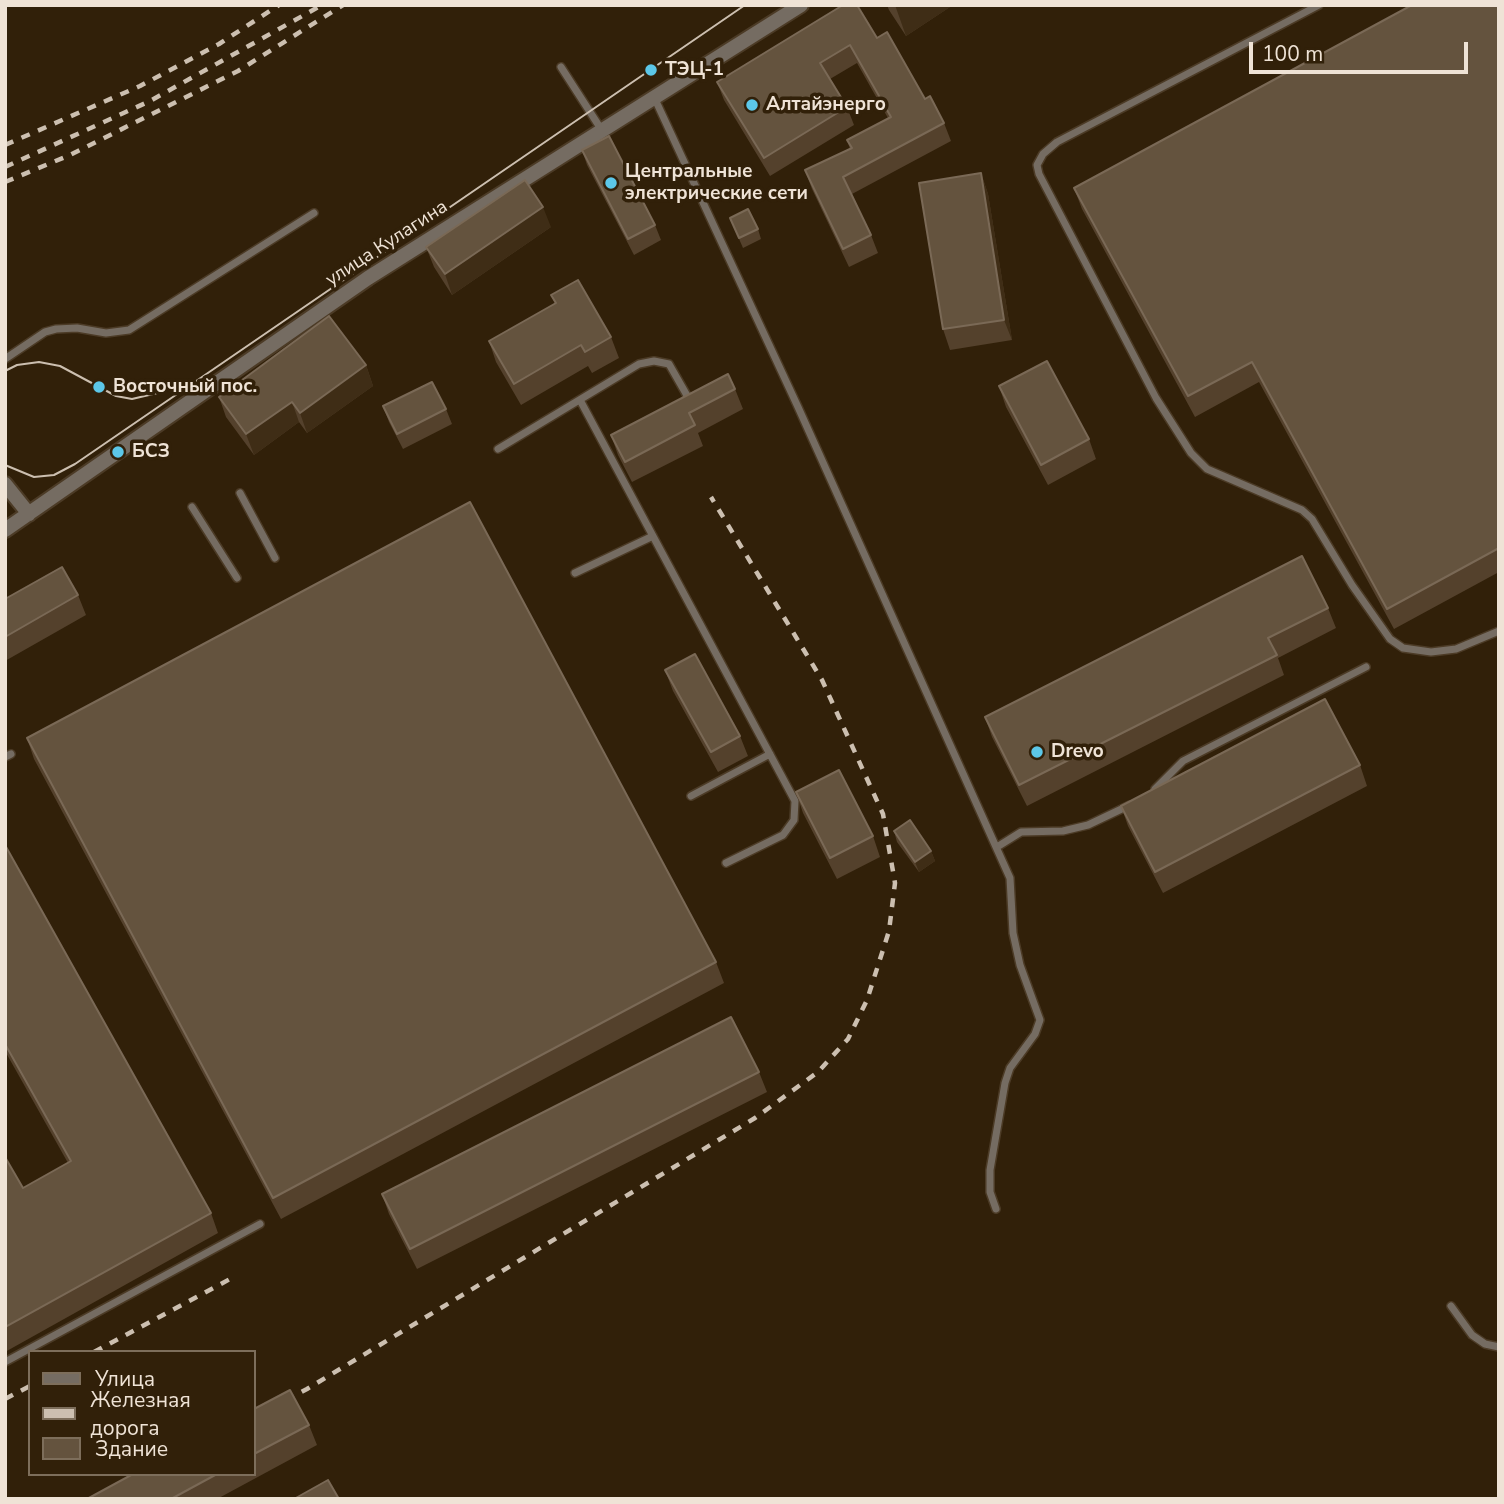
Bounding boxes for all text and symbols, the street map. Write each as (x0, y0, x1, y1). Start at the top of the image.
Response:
scale bar (1252, 28, 1471, 72)
text: 100 m (1262, 40, 1323, 68)
place label: ТЭЦ-1 (665, 59, 724, 81)
marker: ТЭЦ-1 (643, 62, 659, 78)
place label: Алтайэнерго (766, 94, 886, 116)
marker: Алтайэнерго (744, 97, 760, 113)
place label: Центральные электрические сети (625, 161, 808, 205)
marker: Центральные электрические сети (603, 175, 619, 191)
street label: улица Кулагина (322, 196, 452, 292)
place label: Восточный пос. (113, 376, 257, 398)
marker: Восточный пос. (91, 379, 107, 395)
place label: БСЗ (132, 441, 170, 463)
marker: БСЗ (110, 444, 126, 460)
place label: Drevo (1051, 741, 1104, 763)
marker: Drevo (1029, 744, 1045, 760)
legend (28, 1350, 256, 1476)
text: Улица (95, 1365, 155, 1393)
text: Железная дорога (90, 1386, 191, 1442)
text: Здание (95, 1435, 168, 1463)

